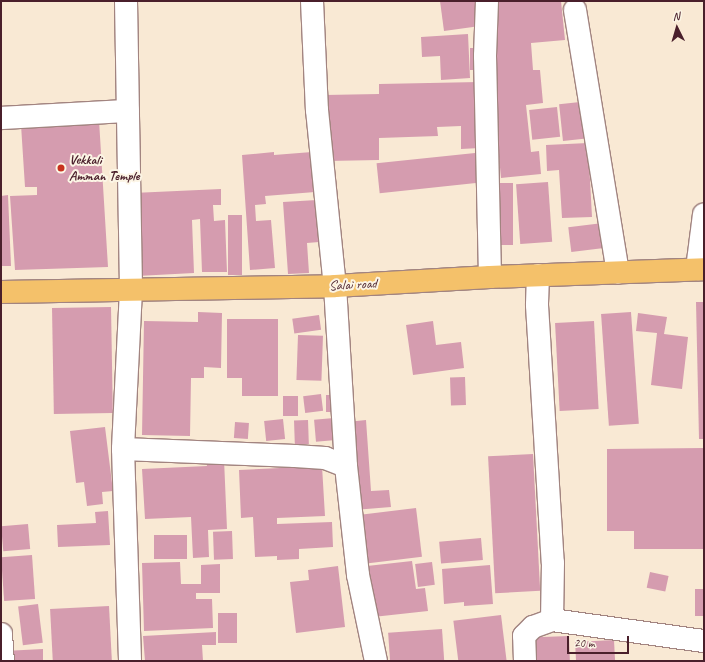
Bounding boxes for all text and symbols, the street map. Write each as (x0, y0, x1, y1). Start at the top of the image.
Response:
north arrow (657, 8, 697, 48)
text: N (672, 9, 680, 23)
place label: Vekkali Amman Temple (69, 152, 139, 184)
marker: Vekkali Amman Temple (56, 163, 66, 173)
street label: Salai road (329, 275, 377, 295)
scale bar (569, 628, 631, 654)
text: 20 m (574, 635, 594, 651)

